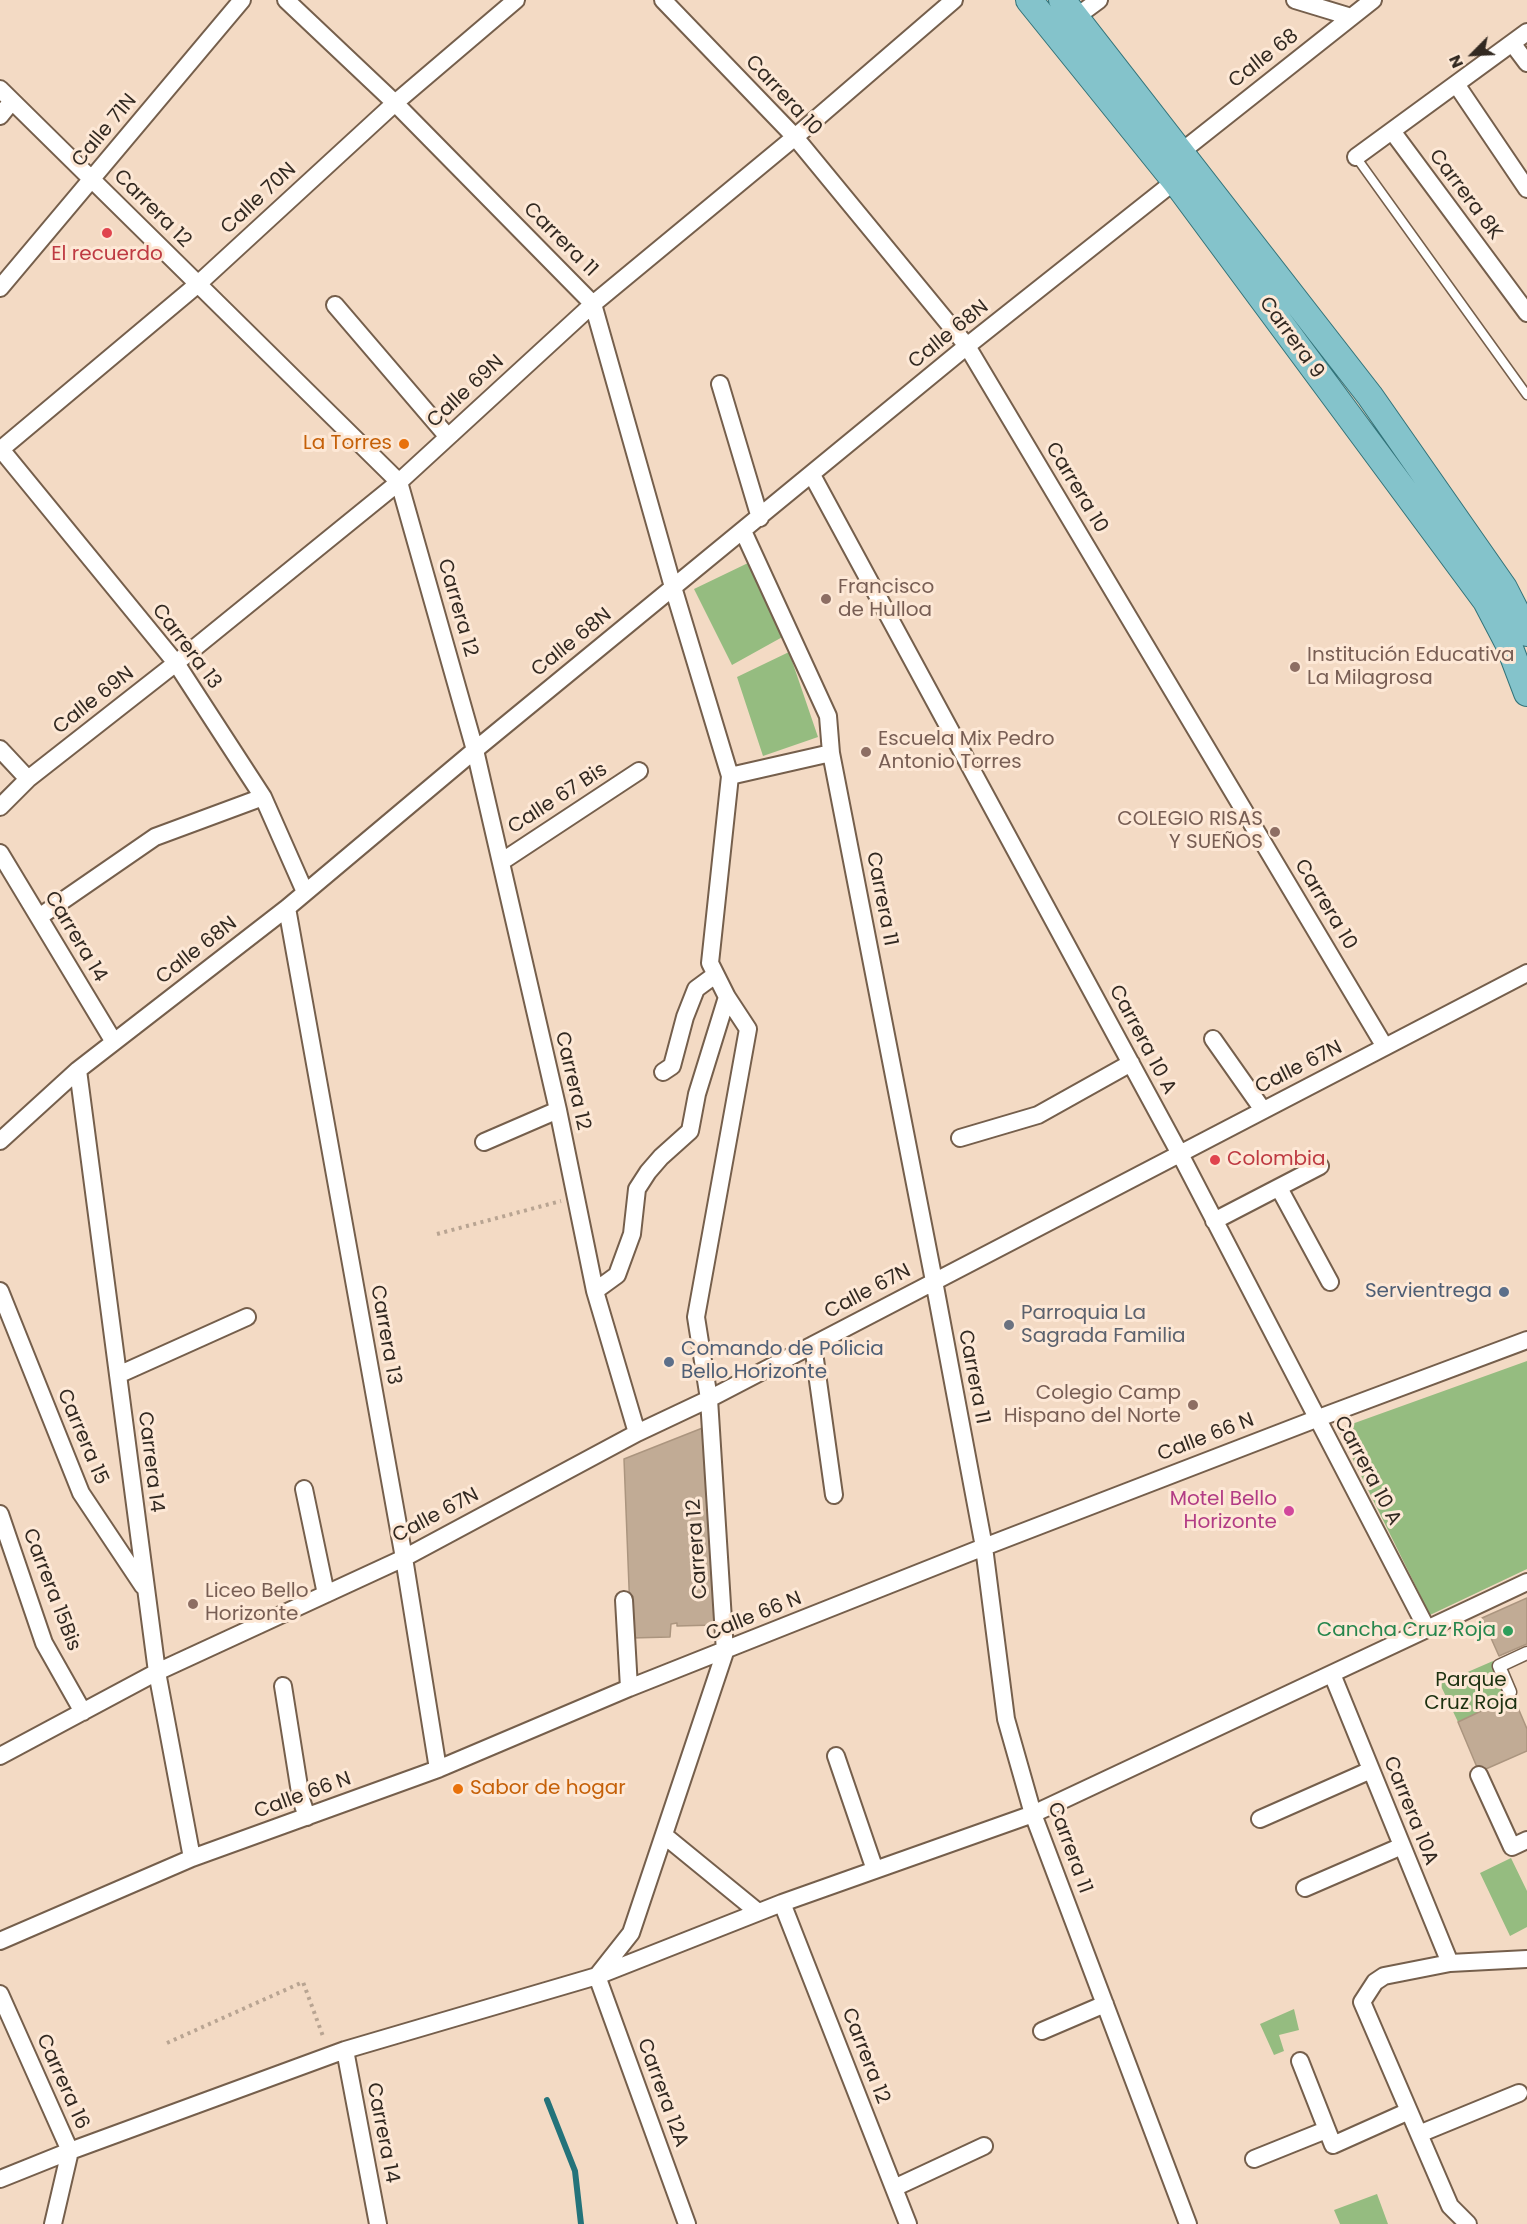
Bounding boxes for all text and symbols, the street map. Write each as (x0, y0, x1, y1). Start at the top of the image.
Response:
street label: Calle 68 (1224, 24, 1304, 94)
north arrow (1443, 24, 1503, 84)
street label: Carrera 10 (740, 51, 826, 141)
text: N (1443, 51, 1469, 72)
street label: Calle 71N (68, 90, 142, 172)
street label: Carrera 8K (1423, 145, 1507, 245)
street label: Calle 70N (216, 158, 302, 240)
street label: Carrera 12 (108, 165, 196, 253)
street label: Carrera 11 (518, 198, 602, 282)
marker: El recuerdo (100, 226, 114, 240)
place label: El recuerdo (51, 243, 163, 267)
street label: Carrera 9 (1253, 292, 1329, 384)
street label: Calle 68N (904, 295, 994, 375)
street label: Calle 69N (423, 351, 509, 433)
place label: La Torres (303, 432, 392, 456)
marker: La Torres (397, 437, 411, 451)
street label: Carrera 10 (1040, 438, 1112, 538)
street label: Carrera 12 (432, 556, 482, 660)
place label: Francisco de Hulloa (838, 576, 934, 623)
marker: Francisco de Hulloa (819, 592, 833, 606)
street label: Carrera 13 (146, 600, 226, 694)
street label: Calle 68N (527, 603, 617, 683)
place label: Institución Educativa La Milagrosa (1307, 644, 1515, 691)
marker: Institución Educativa La Milagrosa (1288, 660, 1302, 674)
street label: Calle 69N (49, 662, 139, 740)
place label: Escuela Mix Pedro Antonio Torres (878, 728, 1055, 775)
marker: Escuela Mix Pedro Antonio Torres (859, 745, 873, 759)
street label: Calle 67 Bis (504, 758, 612, 840)
place label: COLEGIO RISAS Y SUEÑOS (1117, 808, 1263, 855)
marker: COLEGIO RISAS Y SUEÑOS (1268, 825, 1282, 839)
street label: Carrera 11 (860, 850, 902, 948)
street label: Carrera 10 (1289, 855, 1361, 955)
street label: Carrera 14 (39, 887, 111, 987)
street label: Calle 68N (152, 912, 242, 990)
street label: Carrera 10 A (1103, 981, 1181, 1099)
street label: Carrera 12 (549, 1029, 595, 1133)
street label: Calle 67N (1252, 1036, 1346, 1100)
place label: Colombia (1227, 1148, 1326, 1172)
marker: Colombia (1208, 1153, 1222, 1167)
street label: Calle 67N (821, 1259, 915, 1325)
place label: Servientrega (1365, 1280, 1492, 1304)
street label: Carrera 13 (364, 1283, 406, 1387)
marker: Servientrega (1497, 1285, 1511, 1299)
place label: Parroquia La Sagrada Familia (1021, 1302, 1186, 1349)
marker: Parroquia La Sagrada Familia (1002, 1318, 1016, 1332)
street label: Carrera 11 (952, 1328, 994, 1426)
place label: Comando de Policia Bello Horizonte (681, 1338, 884, 1385)
marker: Comando de Policia Bello Horizonte (662, 1355, 676, 1369)
place label: Colegio Camp Hispano del Norte (1004, 1382, 1181, 1429)
street label: Carrera 15 (51, 1386, 113, 1488)
marker: Colegio Camp Hispano del Norte (1186, 1398, 1200, 1412)
street label: Calle 66 N (1154, 1409, 1258, 1467)
street label: Carrera 14 (132, 1410, 168, 1514)
street label: Carrera 10 A (1328, 1412, 1406, 1530)
street label: Calle 67N (389, 1483, 483, 1549)
place label: Motel Bello Horizonte (1170, 1488, 1277, 1535)
street label: Carrera 12 (683, 1498, 713, 1600)
marker: Motel Bello Horizonte (1282, 1504, 1296, 1518)
street label: Carrera 15Bis (17, 1525, 85, 1655)
place label: Liceo Bello Horizonte (205, 1580, 309, 1627)
street label: Calle 66 N (703, 1587, 805, 1647)
marker: Liceo Bello Horizonte (186, 1597, 200, 1611)
place label: Cancha Cruz Roja (1317, 1619, 1496, 1643)
marker: Cancha Cruz Roja (1501, 1624, 1515, 1638)
park label: Parque Cruz Roja (1424, 1669, 1518, 1716)
street label: Carrera 10A (1377, 1753, 1443, 1869)
street label: Calle 66 N (251, 1767, 355, 1825)
place label: Sabor de hogar (470, 1777, 626, 1801)
marker: Sabor de hogar (451, 1782, 465, 1796)
street label: Carrera 11 (1041, 1799, 1097, 1897)
street label: Carrera 12 (836, 2005, 894, 2107)
street label: Carrera 16 (30, 2031, 94, 2133)
street label: Carrera 12A (631, 2035, 693, 2151)
street label: Carrera 14 (361, 2081, 403, 2185)

